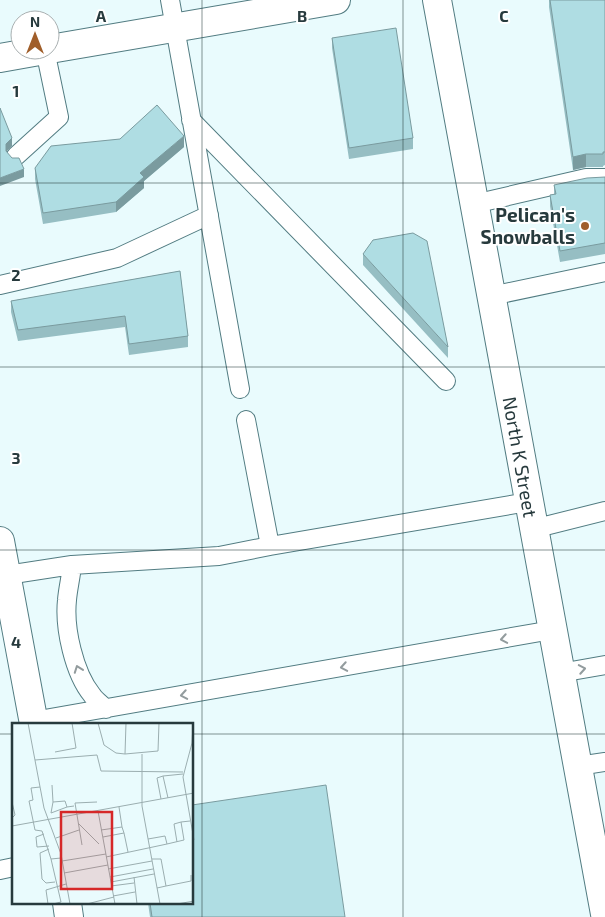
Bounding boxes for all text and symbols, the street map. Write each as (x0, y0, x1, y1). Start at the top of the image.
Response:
text: A (96, 6, 107, 25)
text: B (297, 6, 307, 25)
text: C (499, 6, 509, 25)
north arrow (10, 10, 60, 60)
text: N (30, 13, 40, 30)
text: 1 (13, 81, 19, 100)
place label: Pelican's Snowballs (481, 203, 575, 248)
marker: Pelican's Snowballs (579, 220, 591, 232)
text: 2 (11, 265, 21, 284)
street label: North K Street (499, 395, 542, 519)
text: 3 (11, 448, 21, 467)
text: 4 (11, 632, 21, 651)
one-way arrow (499, 633, 508, 643)
one-way arrow (339, 661, 348, 671)
one-way arrow (578, 664, 587, 675)
one-way arrow (74, 665, 84, 674)
one-way arrow (179, 689, 188, 699)
inset map (12, 723, 194, 904)

